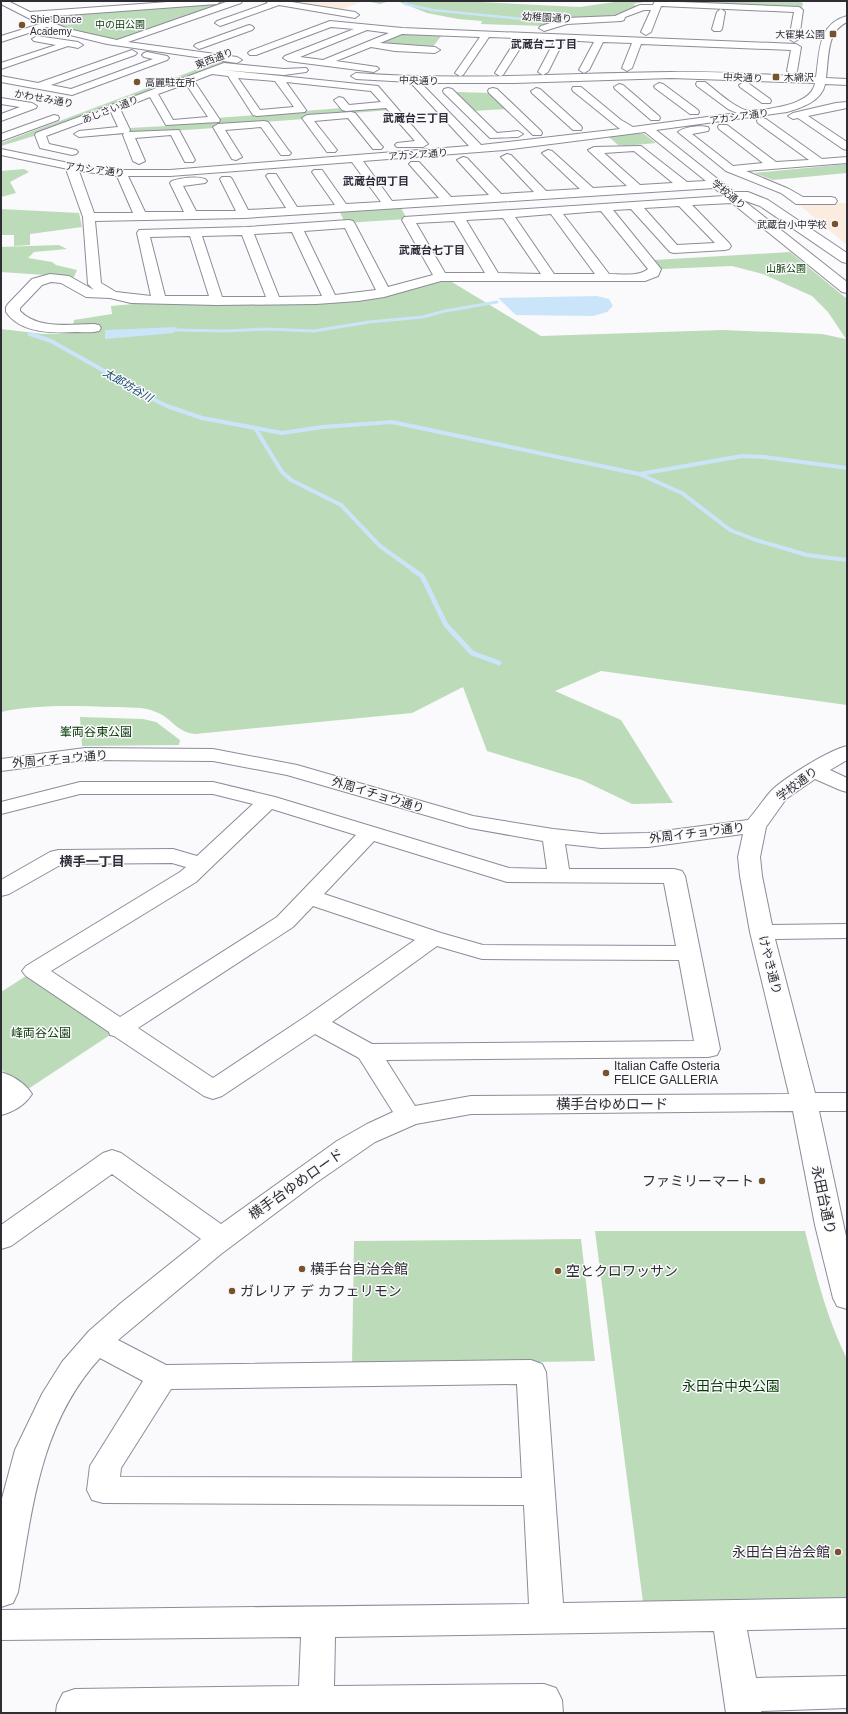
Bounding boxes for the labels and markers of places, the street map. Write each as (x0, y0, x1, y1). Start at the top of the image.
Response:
place label: Shie Dance Academy (30, 14, 82, 37)
marker: Shie Dance Academy (17, 20, 27, 30)
place label: 大寉巣公園 (775, 29, 825, 40)
marker: 大寉巣公園 (828, 29, 838, 39)
marker: 木綿沢 (771, 72, 781, 82)
place label: 木綿沢 (784, 72, 814, 83)
marker: 高麗駐在所 (132, 77, 142, 87)
place label: 高麗駐在所 (145, 77, 195, 88)
place label: 武蔵台小中学校 (757, 219, 827, 230)
marker: 武蔵台小中学校 (830, 219, 840, 229)
place label: Italian Caffe Osteria FELICE GALLERIA (614, 1059, 720, 1087)
marker: Italian Caffe Osteria FELICE GALLERIA (601, 1068, 611, 1078)
place label: ファミリーマート (642, 1173, 754, 1189)
marker: ファミリーマート (757, 1176, 767, 1186)
place label: 横手台自治会館 (310, 1261, 408, 1277)
place label: 空とクロワッサン (566, 1263, 678, 1279)
marker: 横手台自治会館 (297, 1264, 307, 1274)
marker: 空とクロワッサン (553, 1266, 563, 1276)
place label: ガレリア デ カフェリモン (240, 1283, 402, 1299)
marker: ガレリア デ カフェリモン (227, 1286, 237, 1296)
place label: 永田台自治会館 (732, 1544, 830, 1560)
marker: 永田台自治会館 (833, 1547, 843, 1557)

